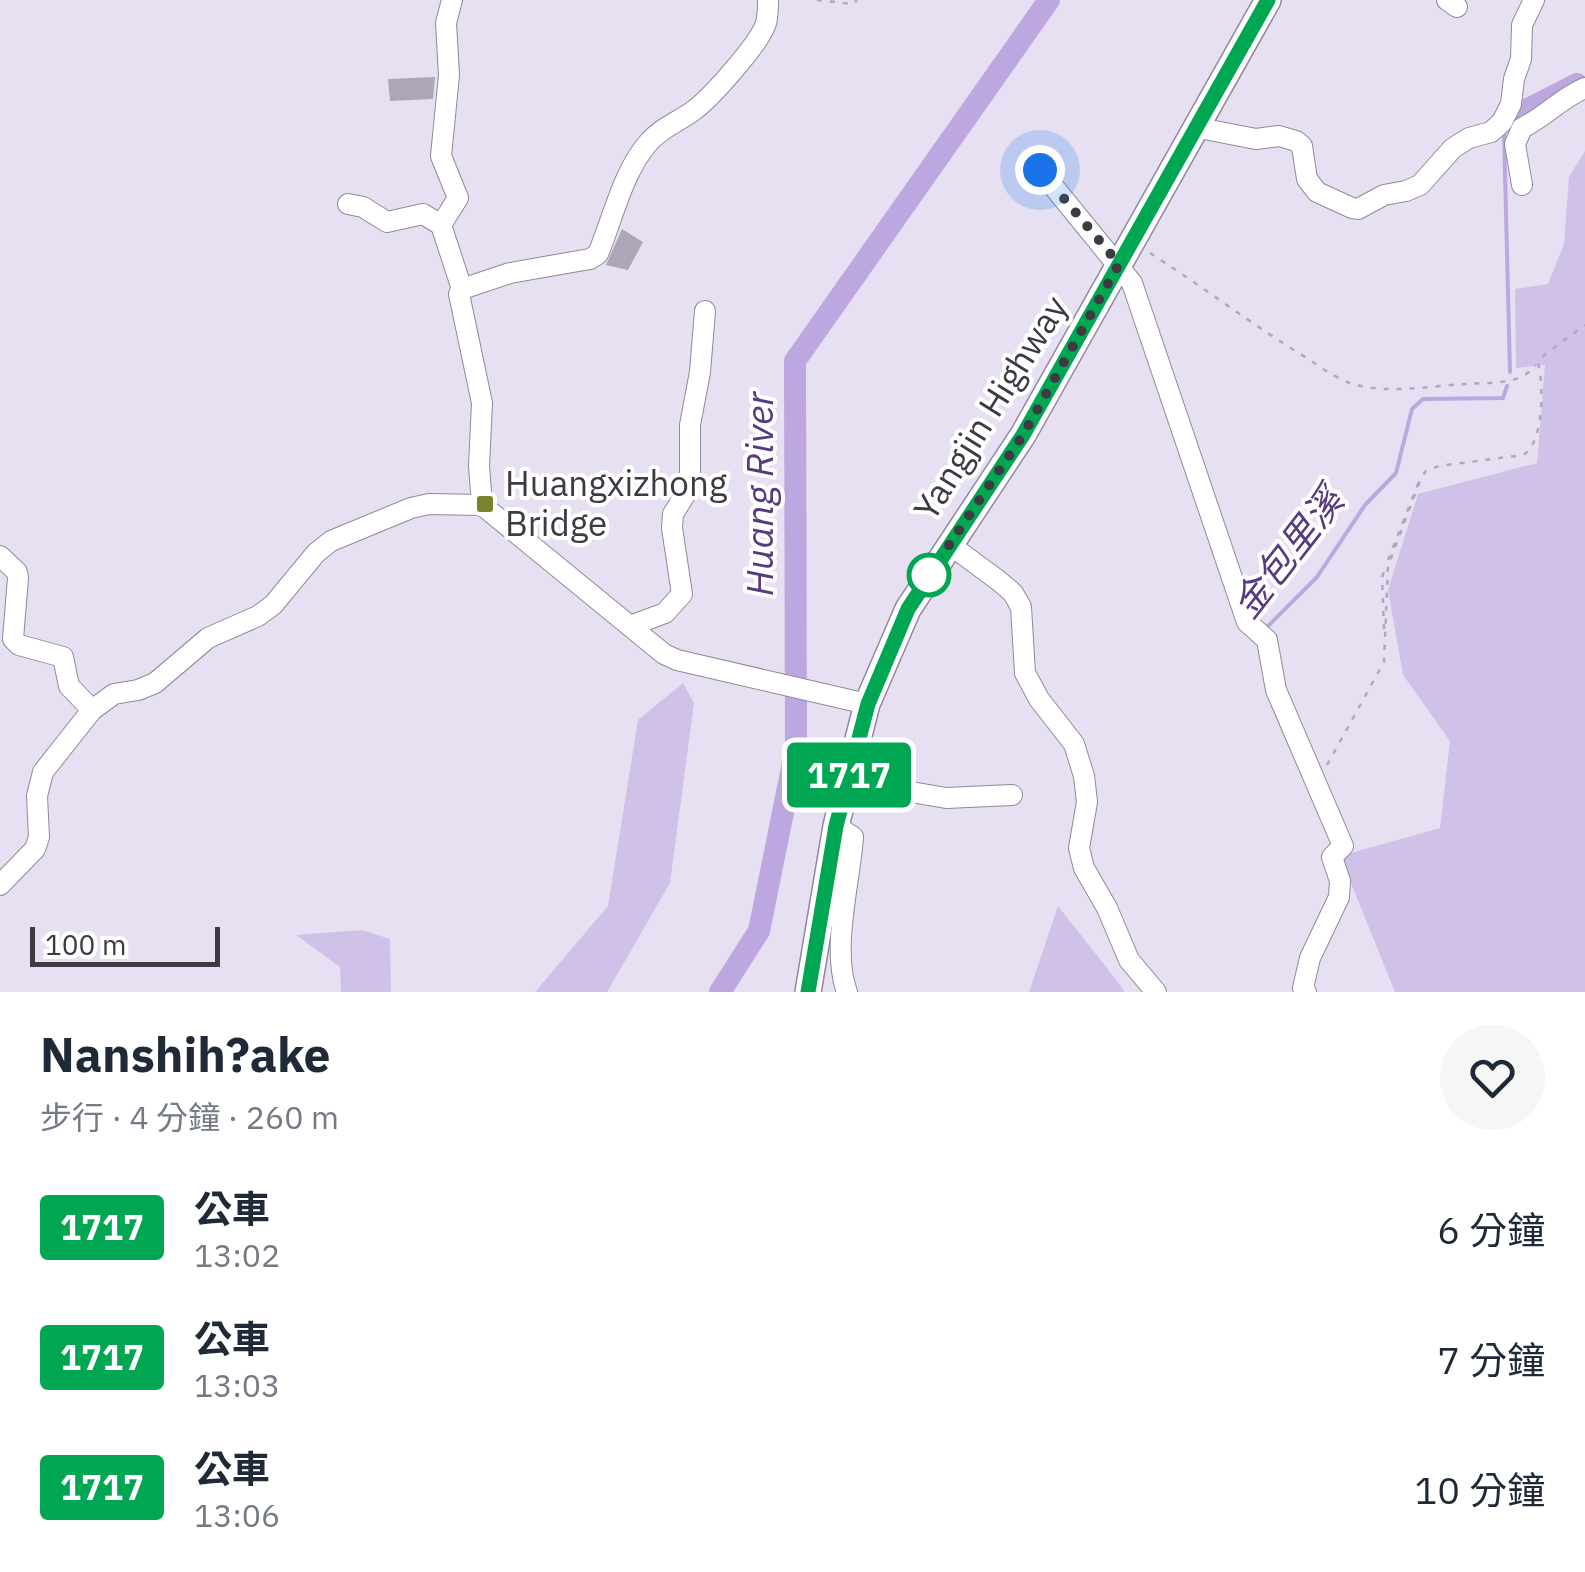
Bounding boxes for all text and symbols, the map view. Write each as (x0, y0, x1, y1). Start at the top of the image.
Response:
your location (1015, 145, 1065, 195)
street label: Yangjin Highway (903, 287, 1078, 528)
water label: Huang River (734, 391, 783, 596)
place label: Huangxizhong Bridge (505, 460, 728, 546)
water label: 金包里溪 (1221, 473, 1356, 627)
marker: Huangxizhong Bridge (474, 493, 496, 515)
unlabelled marker (908, 554, 950, 596)
line badge: 1717 (779, 742, 919, 808)
text: 1717 (807, 752, 891, 798)
scale bar (30, 922, 220, 966)
text: 100 m (45, 926, 126, 963)
text: Nanshih?ake (40, 1023, 331, 1085)
button: heart (1440, 1025, 1545, 1130)
text: 步行 · 4 分鐘 · 260 m (40, 1096, 339, 1138)
text: 公車 (194, 1184, 270, 1233)
text: 1717 (60, 1204, 144, 1250)
text: 6 分鐘 (1437, 1205, 1545, 1254)
text: 13:02 (194, 1234, 280, 1276)
text: 公車 (194, 1314, 270, 1363)
text: 1717 (60, 1334, 144, 1380)
text: 7 分鐘 (1437, 1335, 1545, 1384)
text: 13:03 (194, 1364, 280, 1406)
text: 公車 (194, 1444, 270, 1493)
text: 1717 (60, 1464, 144, 1510)
text: 10 分鐘 (1414, 1465, 1545, 1514)
text: 13:06 (194, 1494, 280, 1536)

